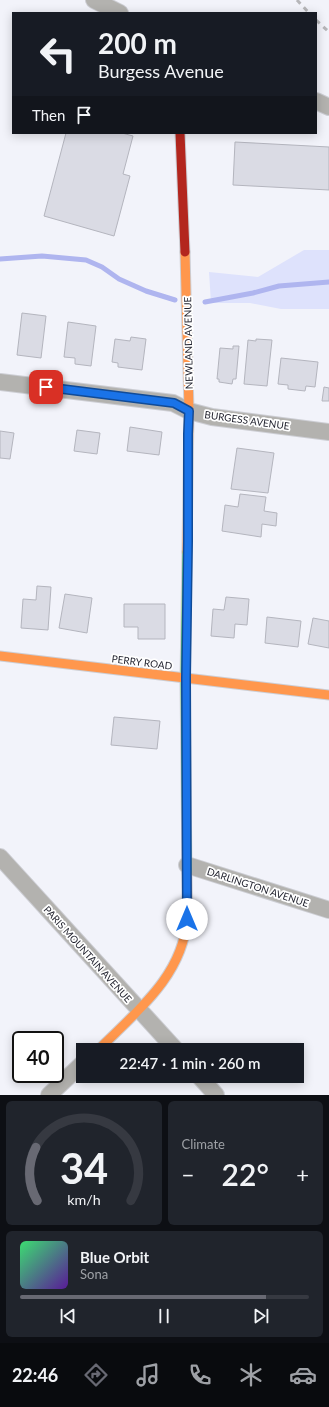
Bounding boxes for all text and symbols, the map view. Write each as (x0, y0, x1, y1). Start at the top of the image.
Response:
text: 200 m (98, 26, 177, 60)
icon: left (32, 28, 84, 80)
text: Burgess Avenue (98, 60, 224, 82)
icon: arrive (73, 104, 95, 126)
text: Then (32, 106, 65, 124)
street label: NEWLAND AVENUE (181, 296, 195, 389)
pin (29, 370, 63, 404)
icon: arrive (35, 376, 57, 398)
street label: BURGESS AVENUE (204, 408, 290, 432)
street label: PERRY ROAD (111, 652, 173, 672)
street label: DARLINGTON AVENUE (206, 865, 311, 909)
position arrow (166, 898, 208, 940)
street label: PARIS MOUNTAIN AVENUE (41, 903, 135, 1005)
speed limit sign: 40 (12, 1031, 64, 1083)
text: 22:47 · 1 min · 260 m (120, 1054, 260, 1072)
text: Climate (182, 1136, 225, 1152)
text: 34 (60, 1143, 108, 1193)
text: 22° (222, 1156, 269, 1192)
text: − (182, 1161, 194, 1188)
text: + (296, 1161, 309, 1188)
text: km/h (67, 1191, 100, 1208)
text: Blue Orbit (80, 1248, 149, 1266)
text: Sona (80, 1266, 108, 1282)
icon: previous (57, 1305, 79, 1327)
icon: pause (153, 1305, 175, 1327)
icon: next (250, 1305, 272, 1327)
icon: directions (82, 1361, 110, 1389)
icon: music (134, 1361, 162, 1389)
icon: phone (186, 1361, 214, 1389)
icon: climate (237, 1361, 265, 1389)
icon: car (289, 1361, 317, 1389)
text: 22:46 (12, 1364, 58, 1386)

